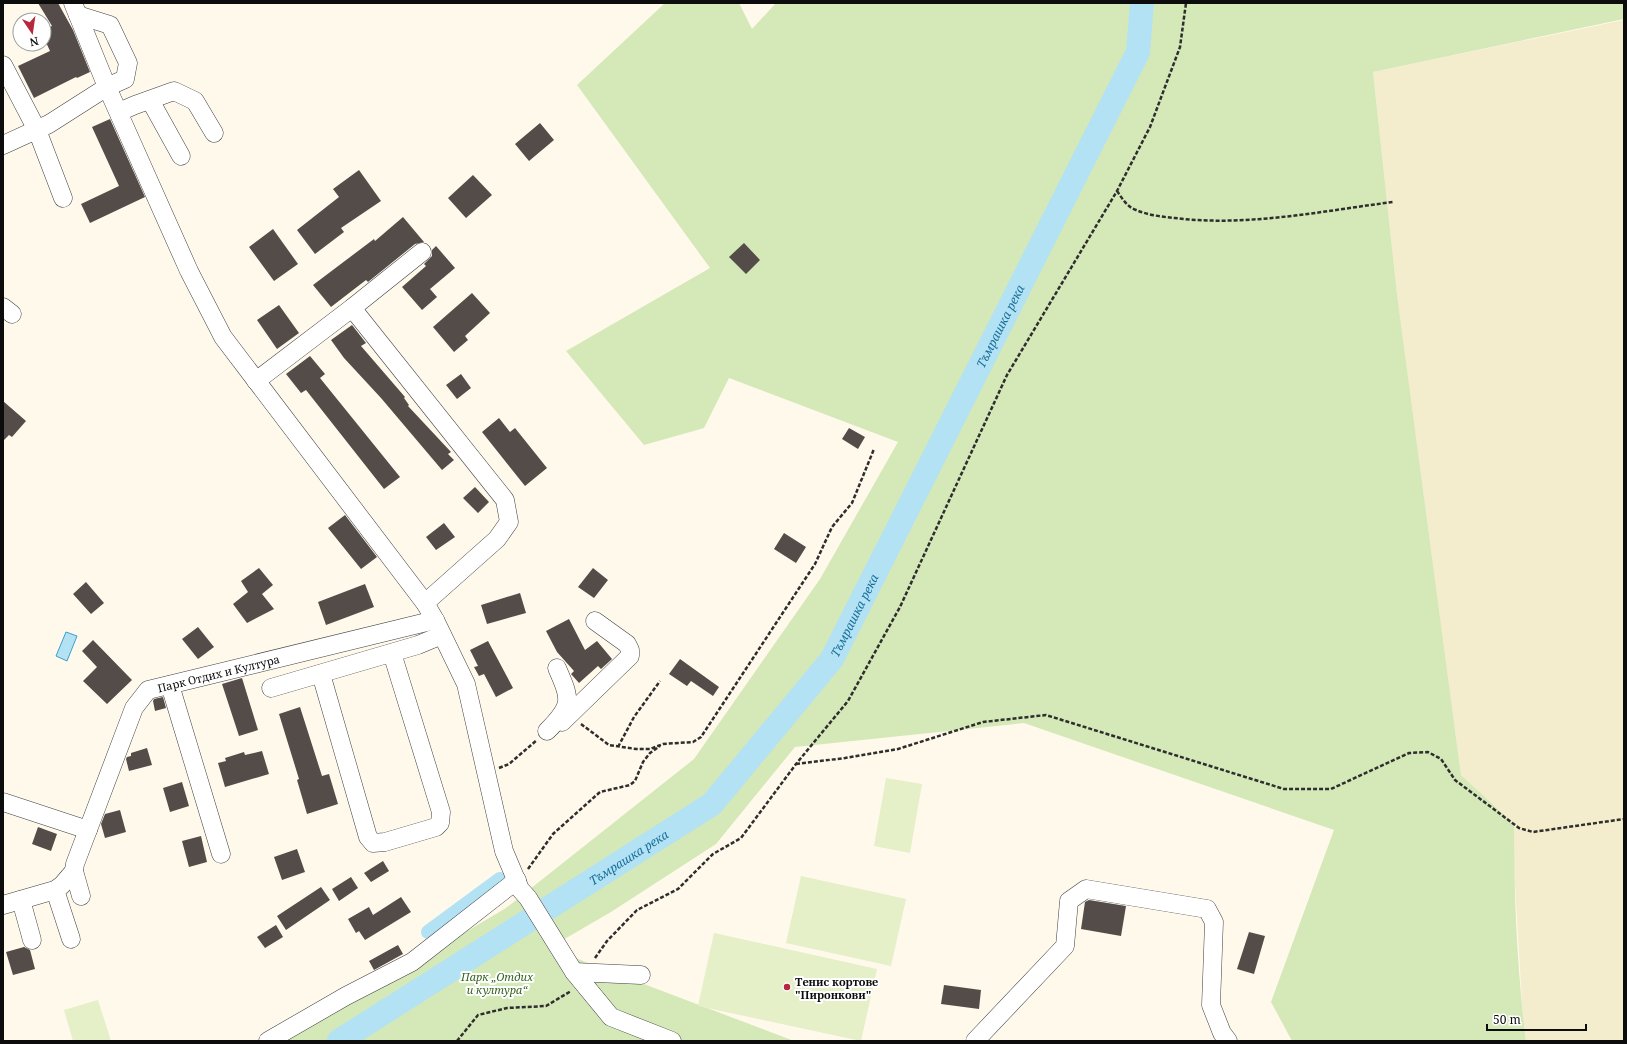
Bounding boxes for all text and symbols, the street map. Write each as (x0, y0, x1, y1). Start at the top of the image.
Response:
north arrow (12, 12, 52, 52)
text: N (28, 34, 40, 51)
water label: Тъмрашка река (972, 281, 1028, 371)
water label: Тъмрашка река (826, 571, 882, 660)
street label: Парк Отдих и Култура (156, 651, 281, 695)
water label: Тъмрашка река (586, 825, 672, 889)
park label: Парк „Отдих и култура“ (460, 969, 533, 997)
place label: Тенис кортове "Пиронкови" (795, 974, 878, 1002)
marker: Тенис кортове "Пиронкови" (782, 982, 792, 992)
scale bar (1487, 1006, 1586, 1032)
text: 50 m (1493, 1011, 1521, 1028)

